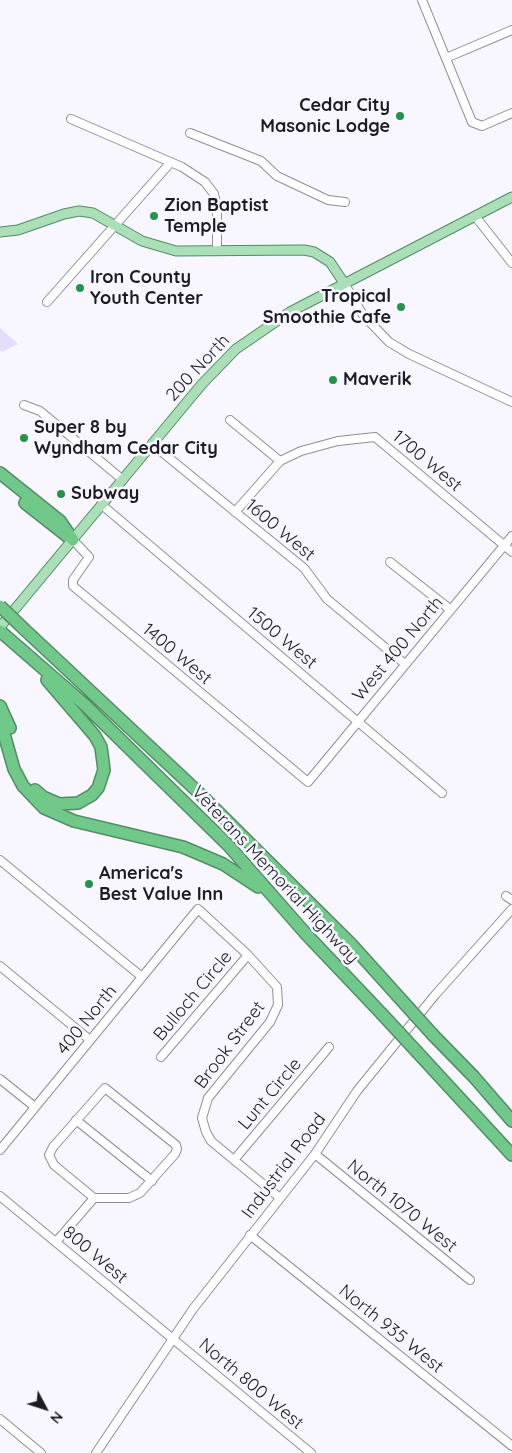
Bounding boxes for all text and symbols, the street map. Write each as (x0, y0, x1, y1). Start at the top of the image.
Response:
place label: Cedar City Masonic Lodge (260, 95, 390, 138)
marker: Cedar City Masonic Lodge (394, 110, 406, 122)
place label: Zion Baptist Temple (164, 195, 269, 238)
marker: Zion Baptist Temple (148, 210, 160, 222)
place label: Iron County Youth Center (90, 267, 203, 310)
marker: Iron County Youth Center (74, 282, 86, 294)
place label: Tropical Smoothie Cafe (263, 286, 391, 328)
marker: Tropical Smoothie Cafe (395, 301, 407, 313)
street label: 200 North (162, 330, 234, 406)
place label: Maverik (343, 369, 412, 391)
marker: Maverik (327, 374, 339, 386)
place label: Super 8 by Wyndham Cedar City (34, 417, 218, 459)
street label: 1700 West (388, 426, 466, 496)
marker: Super 8 by Wyndham Cedar City (18, 432, 30, 444)
place label: Subway (71, 483, 139, 505)
marker: Subway (55, 488, 67, 500)
street label: 1600 West (241, 495, 319, 565)
street label: West 400 North (348, 592, 448, 706)
street label: 1500 West (243, 603, 321, 673)
street label: 1400 West (138, 619, 216, 689)
street label: Veterans Memorial Highway (187, 782, 363, 968)
place label: America's Best Value Inn (99, 863, 223, 906)
marker: America's Best Value Inn (83, 878, 95, 890)
street label: Bulloch Circle (149, 947, 237, 1045)
street label: 400 North (52, 981, 122, 1059)
street label: Brook Street (190, 997, 270, 1093)
street label: Lunt Circle (234, 1054, 306, 1134)
street label: Industrial Road (237, 1109, 331, 1223)
street label: North 1070 West (343, 1155, 461, 1257)
street label: 800 West (58, 1222, 132, 1288)
street label: North 935 West (334, 1280, 448, 1378)
street label: North 800 West (194, 1334, 308, 1434)
north arrow (20, 1383, 70, 1433)
text: N (46, 1408, 67, 1427)

